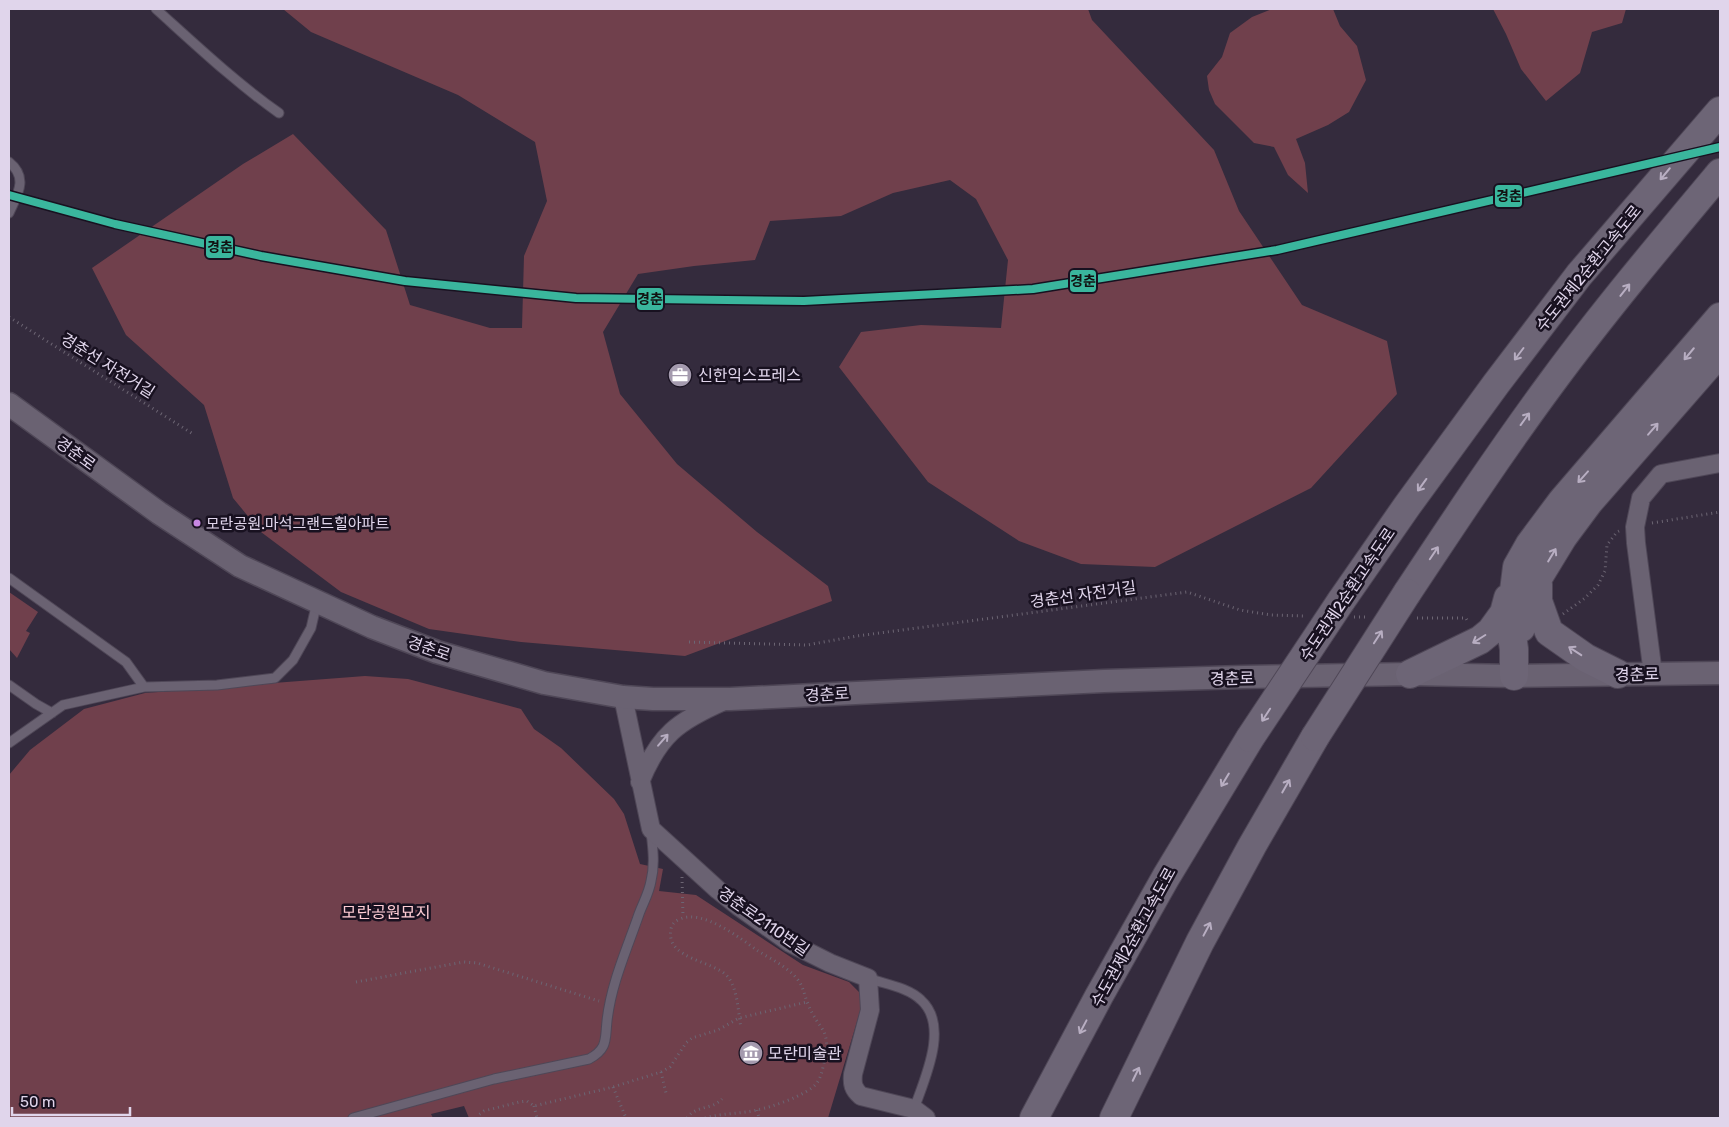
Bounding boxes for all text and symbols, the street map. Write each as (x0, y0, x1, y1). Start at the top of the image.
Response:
one-way arrow (1660, 167, 1671, 180)
line badge: 경춘 (1494, 184, 1523, 208)
text: 경춘 (1496, 188, 1522, 205)
street label: 수도권제2순환고속도로 (1532, 201, 1645, 335)
line badge: 경춘 (205, 235, 234, 259)
text: 경춘 (207, 239, 233, 256)
line badge: 경춘 (1069, 269, 1097, 293)
text: 경춘 (1070, 273, 1096, 290)
one-way arrow (1619, 284, 1630, 297)
line badge: 경춘 (636, 287, 664, 311)
text: 경춘 (637, 291, 663, 308)
street label: 경춘선 자전거길 (57, 329, 158, 402)
one-way arrow (1514, 347, 1524, 361)
one-way arrow (1683, 347, 1694, 360)
office icon: 신한익스프레스 (667, 362, 693, 388)
place label: 신한익스프레스 (698, 366, 801, 385)
one-way arrow (1520, 412, 1531, 426)
one-way arrow (1648, 422, 1659, 435)
street label: 경춘로 (52, 433, 99, 474)
one-way arrow (1577, 471, 1589, 484)
one-way arrow (1417, 478, 1428, 491)
place label: 모란공원.마석그랜드힐아파트 (206, 515, 389, 533)
marker: 모란공원.마석그랜드힐아파트 (192, 518, 202, 528)
street label: 수도권제2순환고속도로 (1296, 524, 1399, 665)
one-way arrow (1429, 546, 1439, 560)
one-way arrow (1547, 549, 1557, 563)
street label: 경춘선 자전거길 (1029, 578, 1137, 611)
one-way arrow (1374, 631, 1384, 645)
street label: 경춘로 (405, 632, 453, 665)
one-way arrow (1473, 634, 1487, 644)
one-way arrow (1569, 646, 1583, 656)
street label: 경춘로 (1615, 665, 1660, 684)
street label: 경춘로 (1210, 669, 1255, 688)
street label: 경춘로 (804, 684, 850, 705)
one-way arrow (1260, 708, 1271, 722)
one-way arrow (657, 734, 668, 747)
one-way arrow (1220, 772, 1230, 786)
one-way arrow (1281, 779, 1291, 794)
street label: 수도권제2순환고속도로 (1087, 864, 1180, 1010)
street label: 경춘로2110번길 (714, 883, 813, 960)
park label: 모란공원묘지 (342, 903, 430, 922)
one-way arrow (1202, 921, 1212, 936)
one-way arrow (1078, 1019, 1088, 1034)
museum icon: 모란미술관 (738, 1040, 764, 1066)
place label: 모란미술관 (768, 1044, 842, 1063)
one-way arrow (1131, 1067, 1141, 1082)
scale bar (12, 1084, 130, 1116)
text: 50 m (20, 1093, 55, 1111)

